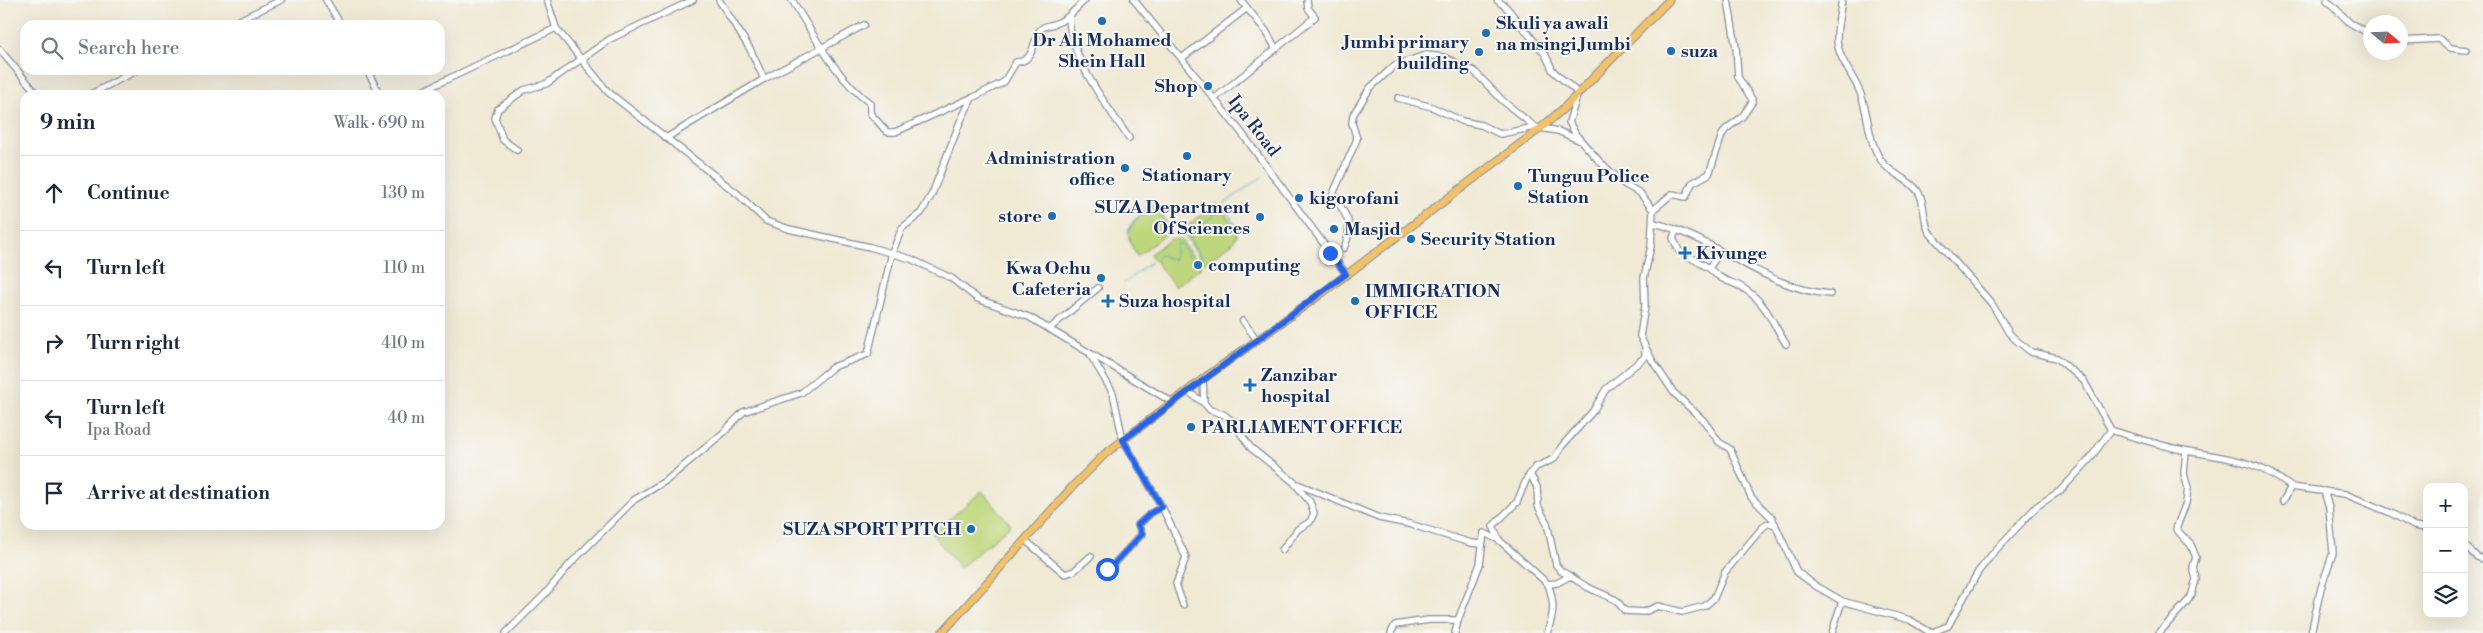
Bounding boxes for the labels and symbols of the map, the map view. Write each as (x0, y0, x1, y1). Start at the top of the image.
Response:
place label: Skuli ya awali na msingi Jumbi (1496, 12, 1631, 56)
marker: Dr Ali Mohamed Shein Hall (1096, 15, 1108, 27)
north arrow (2363, 15, 2408, 60)
marker: Skuli ya awali na msingi Jumbi (1480, 27, 1492, 39)
place label: Dr Ali Mohamed Shein Hall (1032, 29, 1172, 73)
place label: Jumbi primary building (1340, 31, 1470, 75)
place label: suza (1681, 40, 1718, 63)
marker: suza (1665, 45, 1677, 57)
marker: Jumbi primary building (1473, 46, 1485, 58)
place label: Shop (1155, 75, 1198, 98)
marker: Shop (1202, 80, 1214, 92)
street label: Ipa Road (1223, 91, 1286, 162)
place label: Administration office (984, 147, 1115, 191)
marker: Stationary (1181, 150, 1193, 162)
marker: Administration office (1119, 162, 1131, 174)
place label: Stationary (1142, 164, 1233, 187)
place label: Tunguu Police Station (1528, 165, 1650, 209)
marker: Tunguu Police Station (1512, 180, 1524, 192)
place label: kigorofani (1309, 187, 1399, 210)
marker: kigorofani (1293, 192, 1305, 204)
place label: SUZA Department Of Sciences (1095, 196, 1251, 240)
place label: store (998, 205, 1042, 228)
marker: store (1046, 210, 1058, 222)
marker: SUZA Department Of Sciences (1254, 211, 1266, 223)
place label: Masjid (1344, 218, 1401, 241)
marker: Masjid (1328, 223, 1340, 235)
place label: Security Station (1421, 228, 1556, 251)
marker: Security Station (1405, 233, 1417, 245)
route end (1319, 242, 1342, 265)
place label: Kivunge (1696, 242, 1767, 265)
marker: Kivunge (1678, 246, 1692, 260)
place label: computing (1208, 254, 1301, 277)
place label: Kwa Ochu Cafeteria (1006, 257, 1091, 301)
marker: computing (1192, 259, 1204, 271)
marker: Kwa Ochu Cafeteria (1095, 272, 1107, 284)
place label: IMMIGRATION OFFICE (1365, 280, 1501, 324)
place label: Suza hospital (1119, 290, 1231, 313)
marker: Suza hospital (1101, 294, 1115, 308)
marker: IMMIGRATION OFFICE (1349, 295, 1361, 307)
place label: Zanzibar hospital (1261, 364, 1337, 408)
marker: Zanzibar hospital (1243, 378, 1257, 392)
place label: PARLIAMENT OFFICE (1201, 416, 1402, 439)
marker: PARLIAMENT OFFICE (1185, 421, 1197, 433)
place label: SUZA SPORT PITCH (783, 518, 961, 541)
marker: SUZA SPORT PITCH (965, 523, 977, 535)
route start (1096, 558, 1119, 581)

